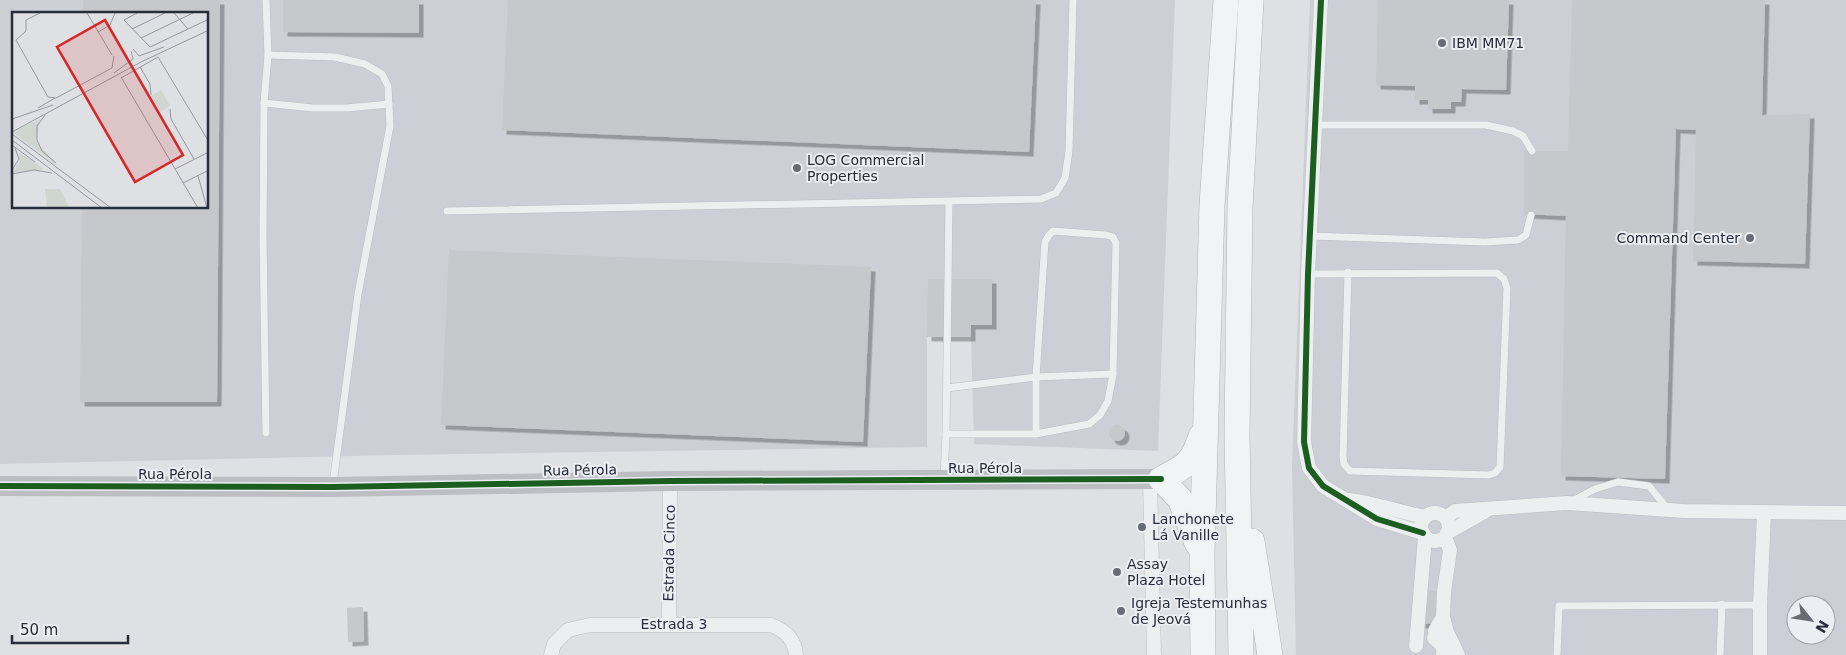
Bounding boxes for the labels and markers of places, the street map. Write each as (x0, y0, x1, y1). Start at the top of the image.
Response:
place label: IBM MM71 (1452, 35, 1524, 51)
marker: IBM MM71 (1436, 37, 1448, 49)
place label: LOG Commercial Properties (807, 152, 924, 184)
marker: LOG Commercial Properties (791, 162, 803, 174)
place label: Command Center (1616, 230, 1740, 246)
marker: Command Center (1744, 232, 1756, 244)
place label: Lanchonete Lá Vanille (1152, 511, 1234, 543)
marker: Lanchonete Lá Vanille (1136, 521, 1148, 533)
place label: Assay Plaza Hotel (1127, 556, 1205, 588)
marker: Assay Plaza Hotel (1111, 566, 1123, 578)
place label: Igreja Testemunhas de Jeová (1131, 595, 1267, 627)
marker: Igreja Testemunhas de Jeová (1115, 605, 1127, 617)

